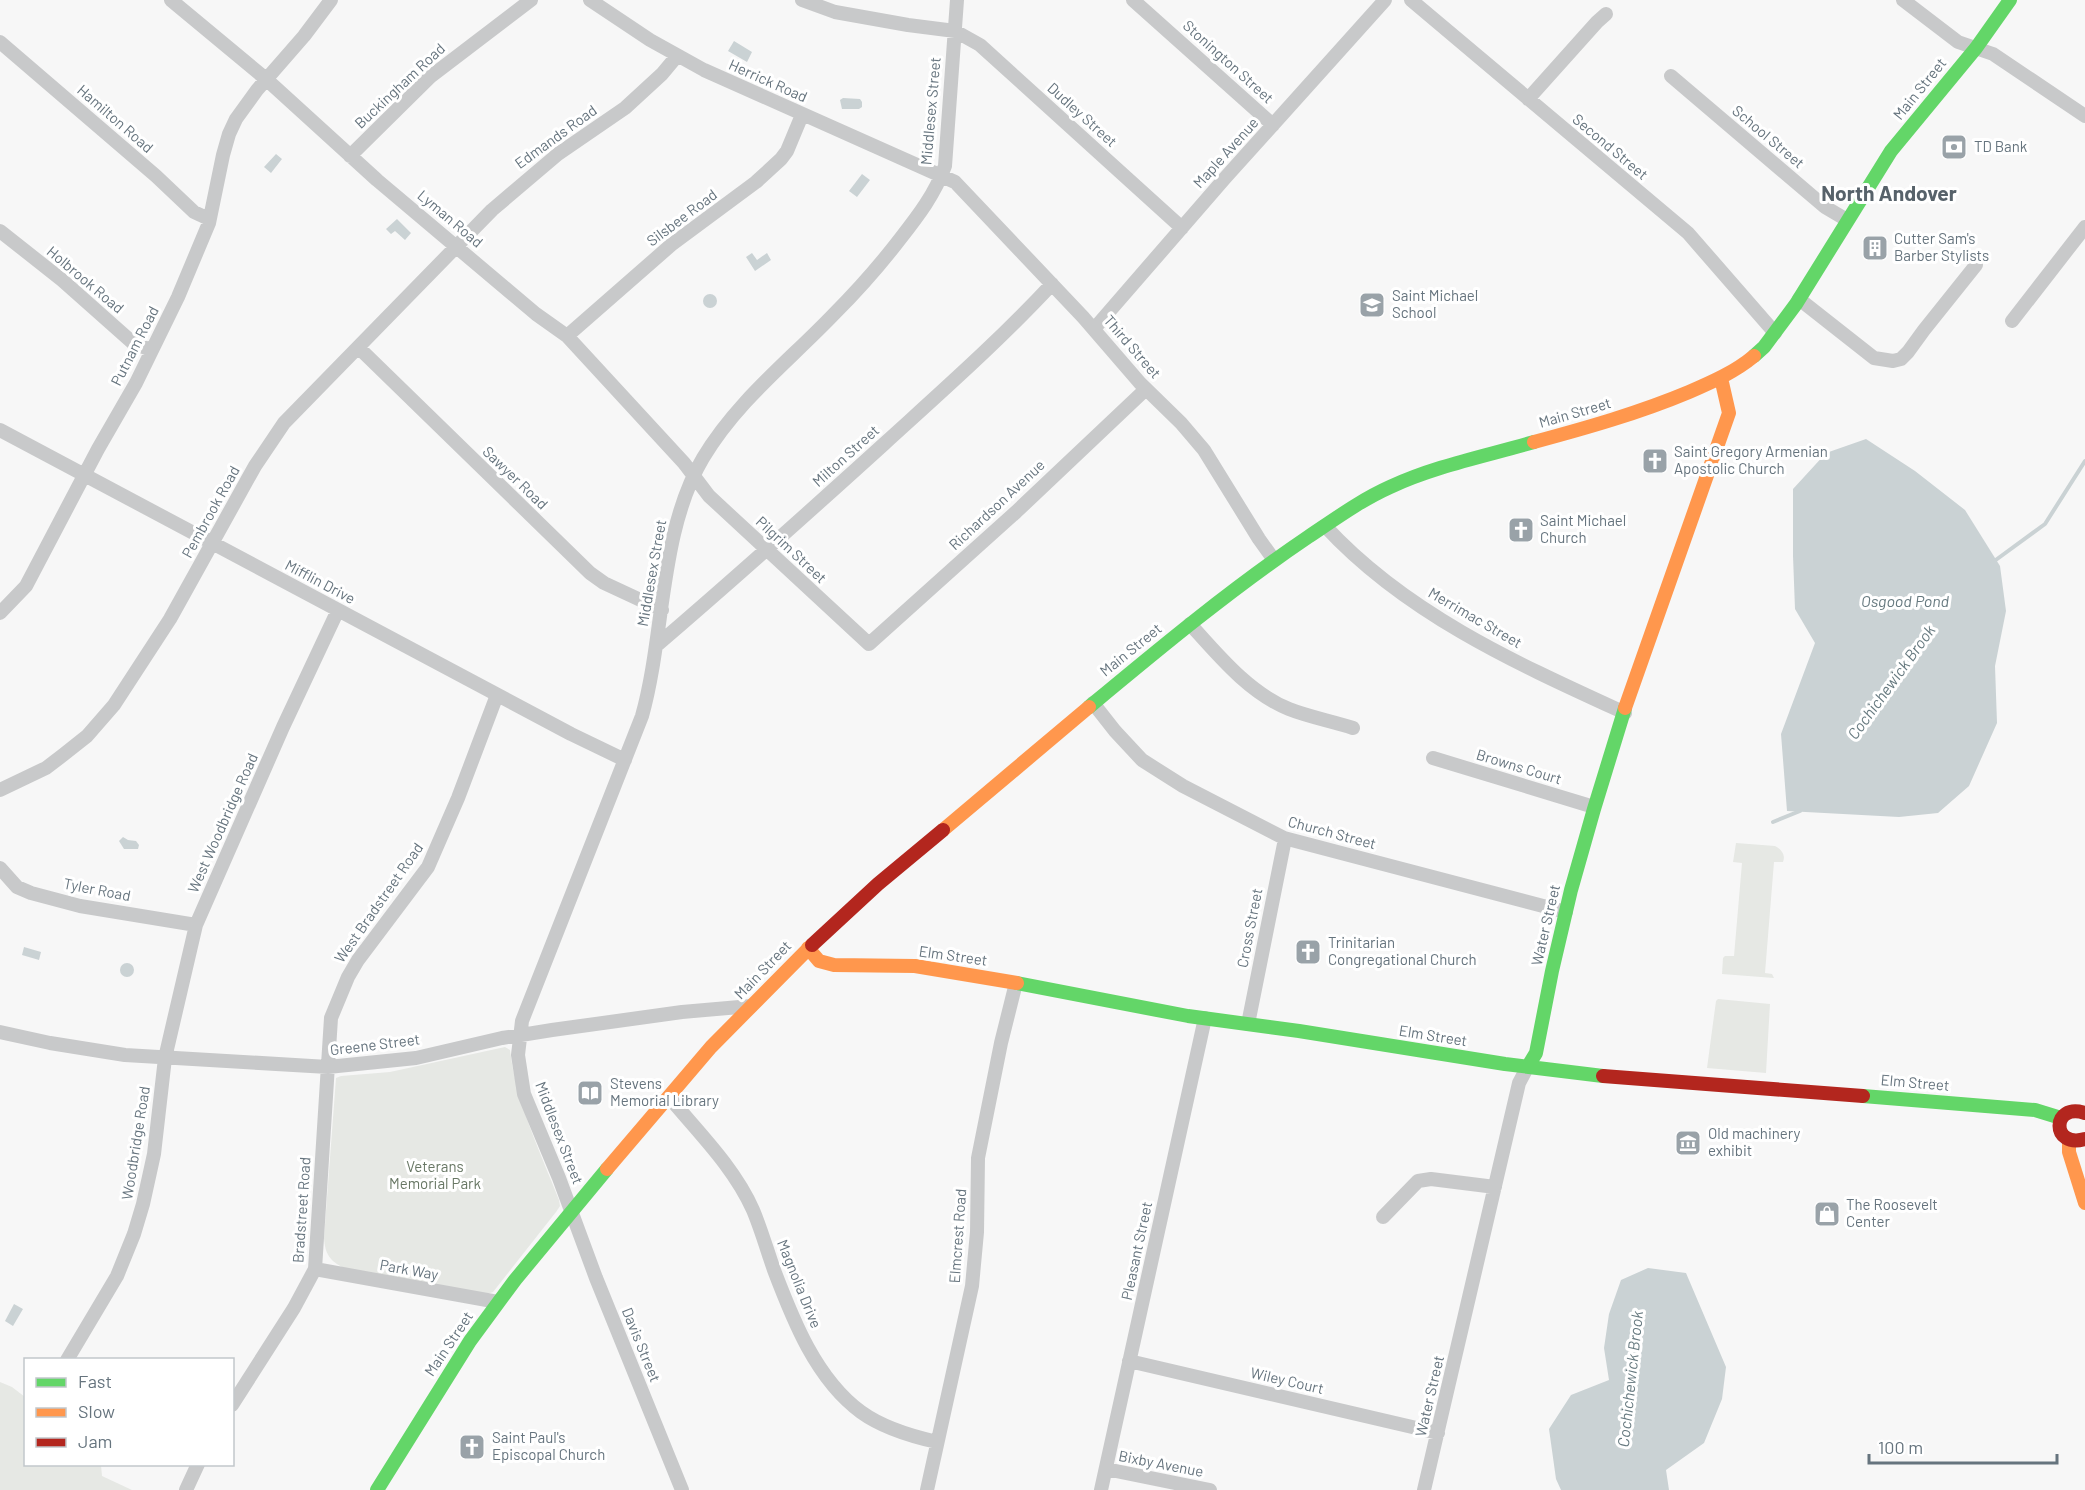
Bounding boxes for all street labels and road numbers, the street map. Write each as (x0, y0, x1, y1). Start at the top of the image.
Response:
street label: Stonington Street (1180, 16, 1278, 107)
street label: Buckingham Road (350, 39, 448, 132)
street label: Main Street (1889, 54, 1950, 123)
street label: Herrick Road (726, 55, 810, 105)
street label: Middlesex Street (916, 56, 944, 166)
street label: Dudley Street (1044, 78, 1121, 150)
street label: Hamilton Road (74, 80, 157, 156)
street label: Edmands Road (511, 100, 600, 172)
street label: School Street (1729, 101, 1808, 172)
street label: Second Street (1569, 110, 1652, 183)
street label: Maple Avenue (1189, 113, 1262, 191)
street label: Silsbee Road (643, 185, 720, 250)
street label: Lyman Road (414, 186, 487, 251)
street label: Holbrook Road (43, 242, 128, 317)
street label: Putnam Road (106, 303, 162, 388)
street label: Third Street (1100, 311, 1165, 382)
street label: Main Street (1537, 393, 1613, 431)
street label: Milton Street (808, 421, 882, 490)
street label: Sawyer Road (479, 442, 552, 513)
street label: Richardson Avenue (945, 455, 1048, 553)
street label: Pembrook Road (177, 462, 243, 561)
street label: Pilgrim Street (753, 512, 831, 586)
street label: Middlesex Street (633, 518, 669, 628)
street label: Mifflin Drive (282, 555, 359, 607)
street label: Merrimac Street (1425, 583, 1526, 651)
street label: Main Street (1096, 619, 1165, 680)
street label: Browns Court (1474, 745, 1564, 788)
street label: West Woodbridge Road (183, 750, 261, 895)
street label: Church Street (1286, 812, 1378, 852)
street label: West Bradstreet Road (330, 839, 426, 966)
street label: Tyler Road (62, 874, 132, 904)
street label: Water Street (1527, 882, 1563, 967)
street label: Cross Street (1232, 886, 1266, 969)
street label: Main Street (730, 936, 795, 1002)
street label: Elm Street (918, 941, 989, 969)
street label: Elm Street (1398, 1021, 1469, 1049)
street label: Greene Street (329, 1030, 421, 1058)
street label: Elm Street (1880, 1070, 1950, 1094)
street label: Middlesex Street (532, 1079, 588, 1186)
street label: Woodbridge Road (117, 1085, 153, 1201)
street label: Bradstreet Road (288, 1156, 314, 1264)
street label: Elmcrest Road (945, 1188, 969, 1284)
street label: Pleasant Street (1117, 1200, 1155, 1302)
street label: Magnolia Drive (774, 1237, 826, 1331)
street label: Park Way (378, 1255, 440, 1283)
street label: Davis Street (619, 1305, 665, 1385)
street label: Main Street (420, 1308, 476, 1379)
street label: Water Street (1411, 1353, 1447, 1438)
street label: Wiley Court (1249, 1363, 1326, 1397)
street label: Bixby Avenue (1117, 1446, 1205, 1480)

